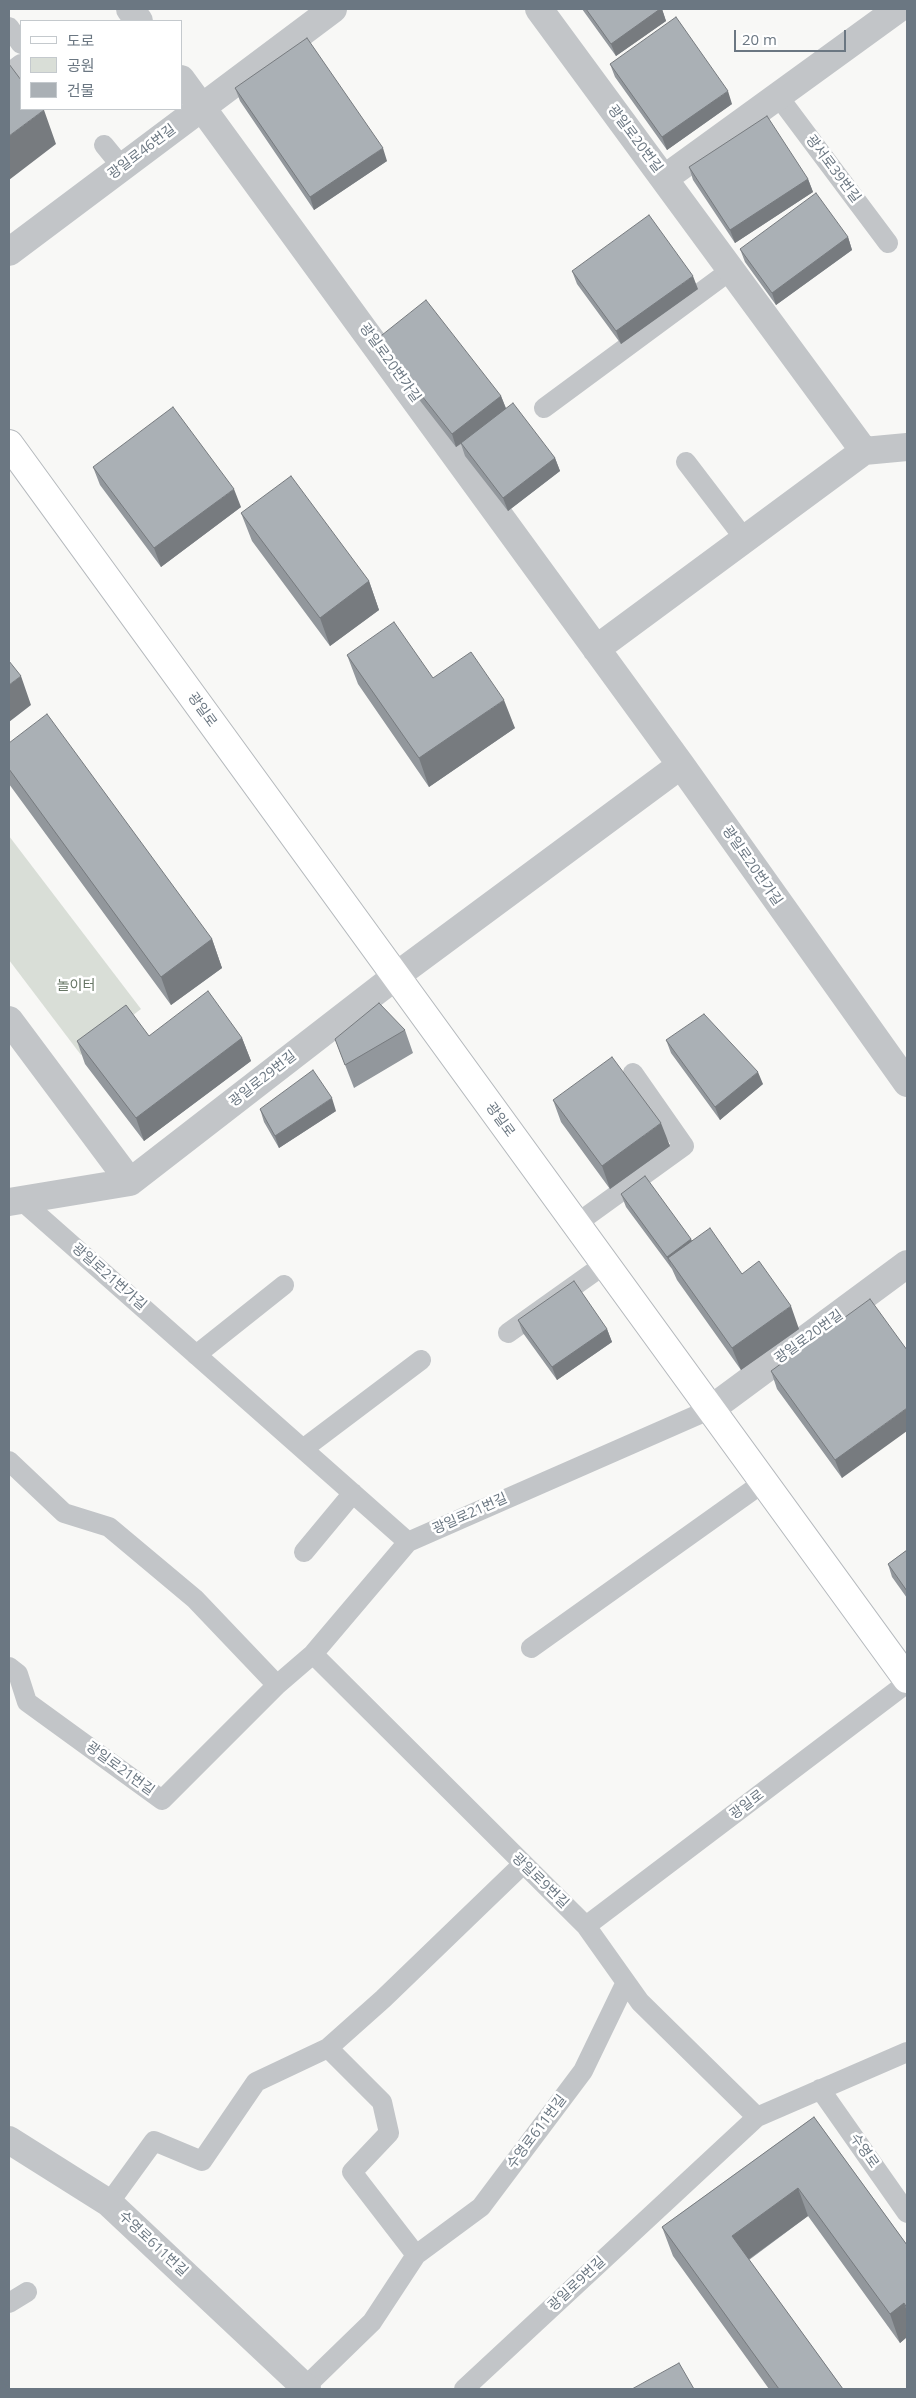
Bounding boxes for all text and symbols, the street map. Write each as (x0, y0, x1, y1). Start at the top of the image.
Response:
legend (20, 20, 182, 110)
scale bar (736, 20, 848, 52)
text: 20 m (742, 29, 777, 49)
text: 도로 (67, 30, 95, 50)
text: 공원 (67, 55, 95, 75)
text: 건물 (67, 80, 95, 100)
street label: 광일로20번길 (604, 102, 666, 176)
street label: 광일로46번길 (105, 121, 179, 183)
street label: 광서로39번길 (802, 132, 864, 206)
street label: 광일로20번가길 (356, 320, 424, 406)
street label: 광일로 (184, 689, 220, 731)
street label: 광일로20번가길 (718, 823, 786, 909)
park label: 놀이터 (57, 978, 95, 994)
street label: 광일로29번길 (226, 1048, 300, 1110)
street label: 광일로 (482, 1099, 518, 1141)
street label: 광일로21번가길 (68, 1240, 150, 1314)
street label: 광일로20번길 (772, 1307, 846, 1367)
street label: 광일로21번길 (430, 1490, 510, 1538)
street label: 광일로21번길 (83, 1739, 157, 1799)
street label: 광일로 (727, 1787, 767, 1823)
street label: 광일로9번길 (508, 1850, 572, 1912)
street label: 수영로611번길 (504, 2092, 570, 2172)
street label: 수영로 (846, 2130, 882, 2172)
street label: 수영로611번길 (115, 2208, 191, 2280)
street label: 광일로9번길 (545, 2253, 609, 2315)

